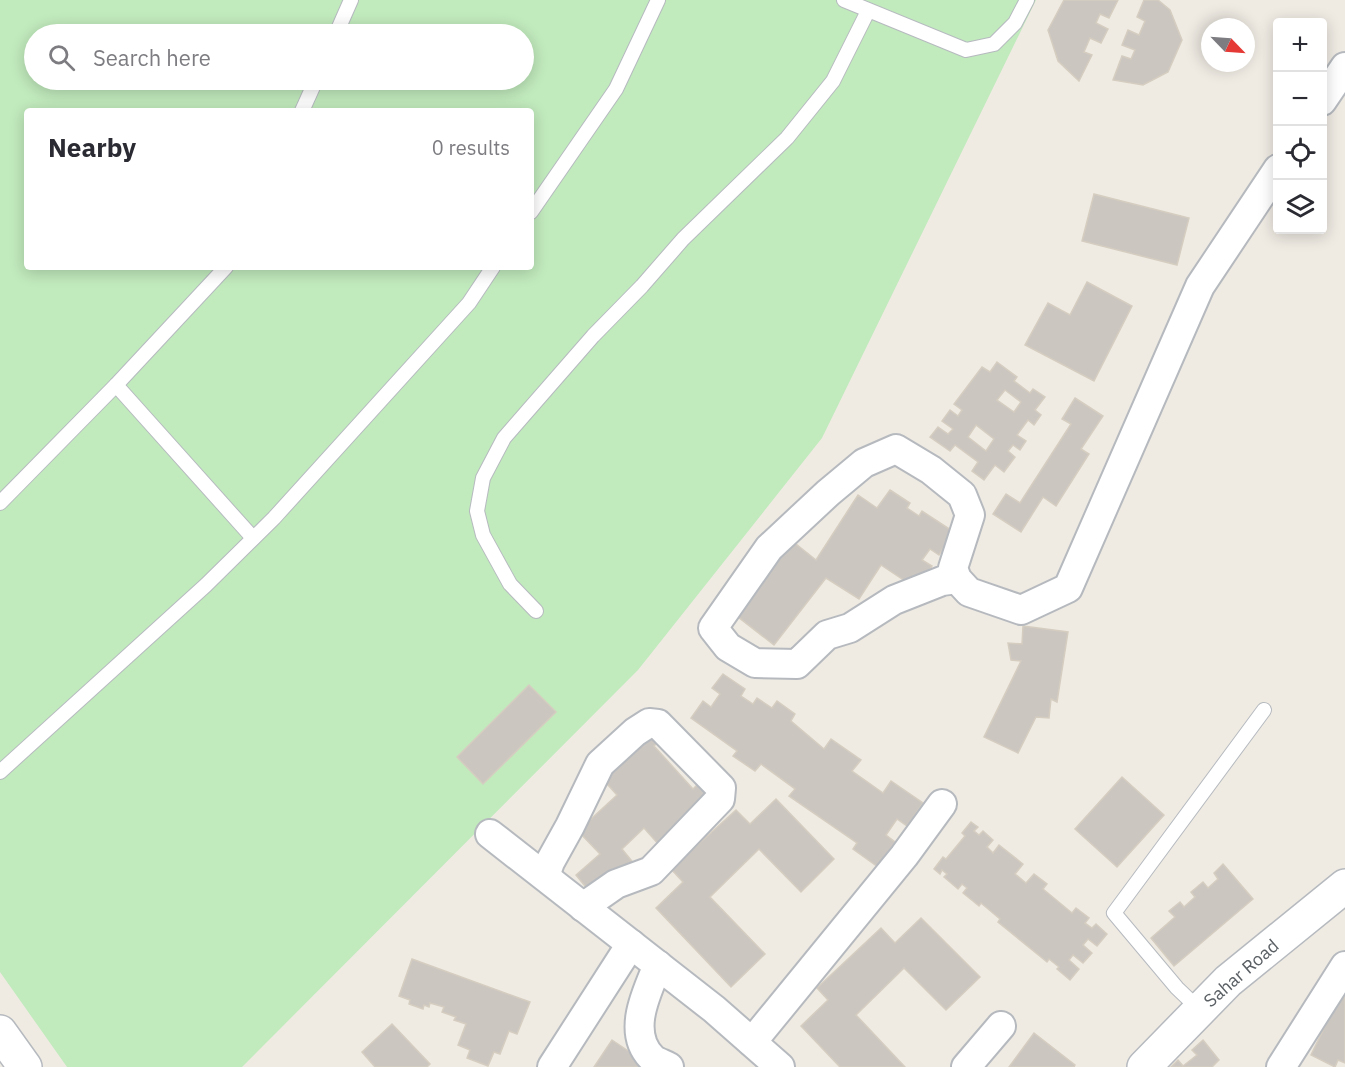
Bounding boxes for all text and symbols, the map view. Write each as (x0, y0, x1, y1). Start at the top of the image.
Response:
north arrow (1201, 18, 1255, 72)
map controls (1273, 18, 1327, 234)
button: + (1273, 18, 1327, 72)
search box (24, 24, 534, 90)
icon: search (45, 41, 78, 74)
text: Search here (93, 43, 211, 72)
button: − (1273, 72, 1327, 126)
button: locate (1273, 126, 1327, 180)
text: Nearby (48, 130, 136, 164)
text: 0 results (432, 134, 510, 161)
button: layers (1273, 180, 1327, 234)
street label: Sahar Road (1199, 934, 1283, 1012)

